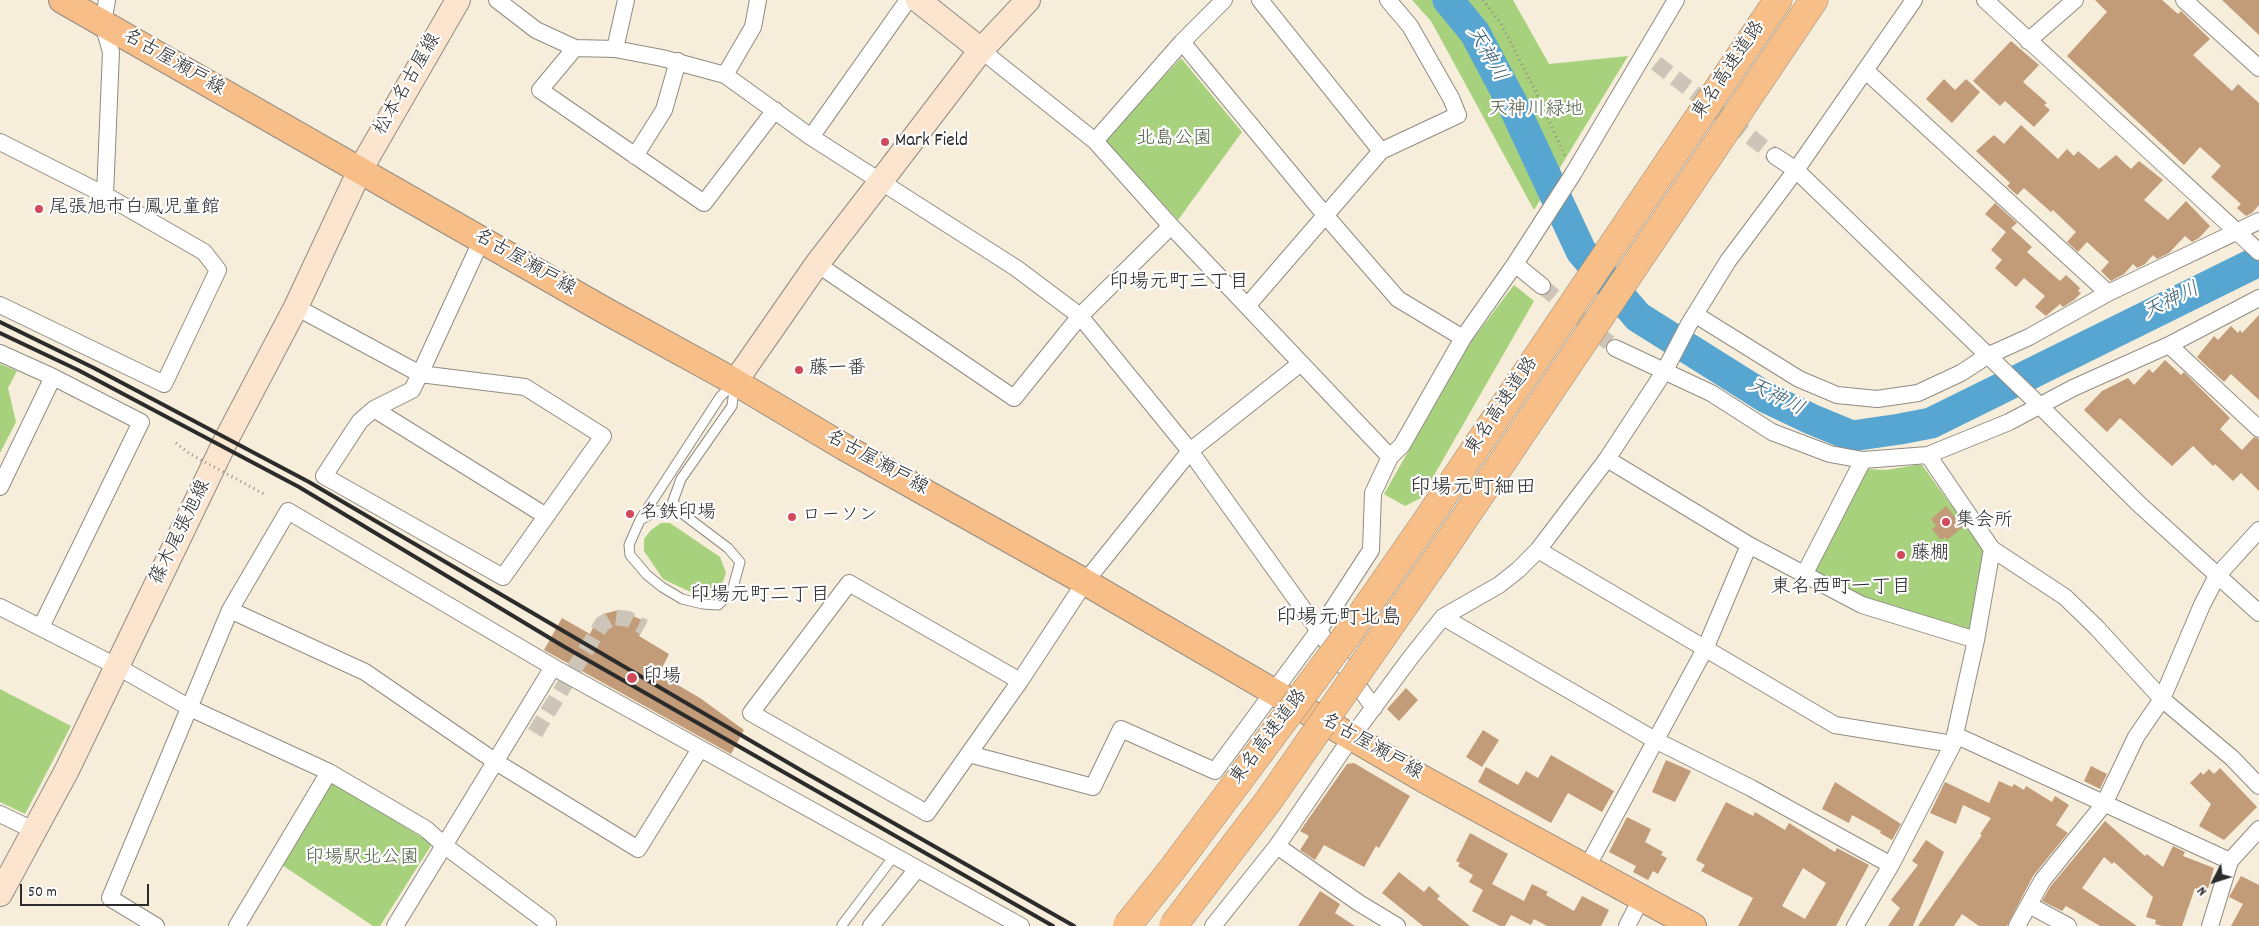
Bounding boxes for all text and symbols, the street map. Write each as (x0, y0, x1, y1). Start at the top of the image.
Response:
street label: 東名高速道路 (1689, 17, 1771, 125)
water label: 天神川 (1460, 23, 1510, 87)
street label: 名古屋瀬戸線 (118, 26, 228, 102)
street label: 松本名古屋線 (371, 30, 447, 140)
park label: 天神川緑地 (1489, 100, 1583, 122)
park label: 北島公園 (1136, 129, 1212, 151)
place label: Mark Field (895, 131, 968, 153)
marker: Mark Field (879, 136, 891, 148)
place label: 尾張旭市白鳳児童館 (49, 198, 220, 220)
marker: 尾張旭市白鳳児童館 (33, 203, 45, 215)
street label: 名古屋瀬戸線 (469, 226, 579, 302)
district label: 印場元町三丁目 (1109, 272, 1249, 296)
water label: 天神川 (2140, 279, 2204, 327)
street label: 東名高速道路 (1462, 353, 1544, 461)
place label: 藤一番 (809, 359, 866, 381)
marker: 藤一番 (793, 364, 805, 376)
water label: 天神川 (1743, 375, 1807, 423)
street label: 名古屋瀬戸線 (821, 426, 931, 502)
street label: 篠木尾張旭線 (147, 477, 217, 589)
district label: 印場元町細田 (1410, 477, 1536, 503)
place label: 名鉄印場 (640, 503, 716, 525)
place label: ローソン (802, 506, 878, 528)
marker: 名鉄印場 (624, 508, 636, 520)
marker: ローソン (786, 511, 798, 523)
place label: 集会所 (1956, 511, 2013, 533)
marker: 集会所 (1940, 516, 1952, 528)
place label: 藤棚 (1911, 544, 1949, 566)
marker: 藤棚 (1895, 549, 1907, 561)
district label: 東名西町一丁目 (1771, 577, 1911, 601)
district label: 印場元町二丁目 (690, 585, 830, 609)
district label: 印場元町北島 (1276, 607, 1402, 633)
place label: 印場 (643, 667, 681, 689)
marker: 印場 (625, 671, 639, 685)
street label: 東名高速道路 (1227, 686, 1313, 790)
street label: 名古屋瀬戸線 (1316, 710, 1426, 786)
park label: 印場駅北公園 (305, 848, 419, 870)
north arrow (2189, 856, 2239, 906)
scale bar (22, 874, 151, 906)
text: 50 m (28, 882, 57, 904)
text: N (2193, 882, 2212, 900)

